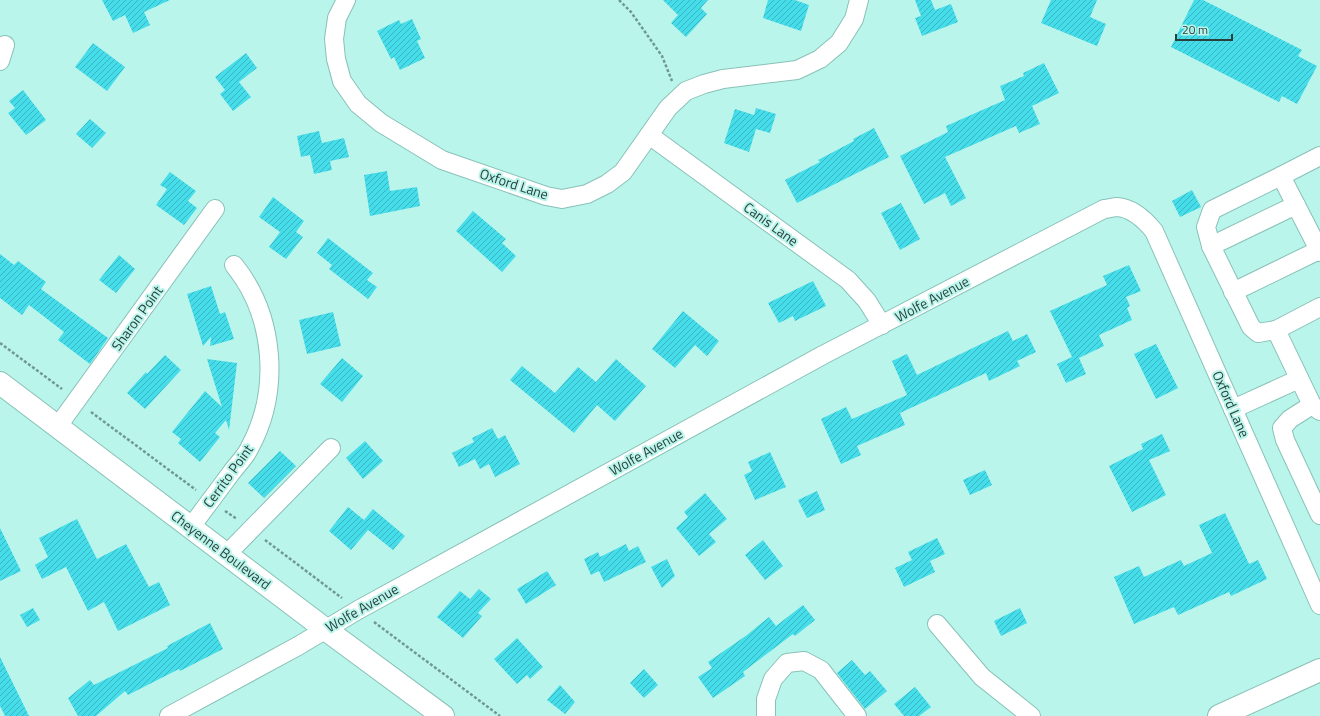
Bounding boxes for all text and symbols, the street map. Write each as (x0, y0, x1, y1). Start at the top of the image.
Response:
scale bar (1176, 16, 1232, 42)
text: 20 m (1182, 20, 1208, 39)
street label: Oxford Lane (477, 163, 551, 204)
street label: Canis Lane (740, 197, 803, 251)
street label: Wolfe Avenue (891, 270, 973, 327)
street label: Sharon Point (106, 281, 167, 355)
street label: Oxford Lane (1207, 367, 1255, 440)
street label: Wolfe Avenue (605, 423, 686, 480)
street label: Cerrito Point (197, 440, 258, 512)
street label: Cheyenne Boulevard (167, 505, 276, 594)
street label: Wolfe Avenue (321, 578, 402, 637)

